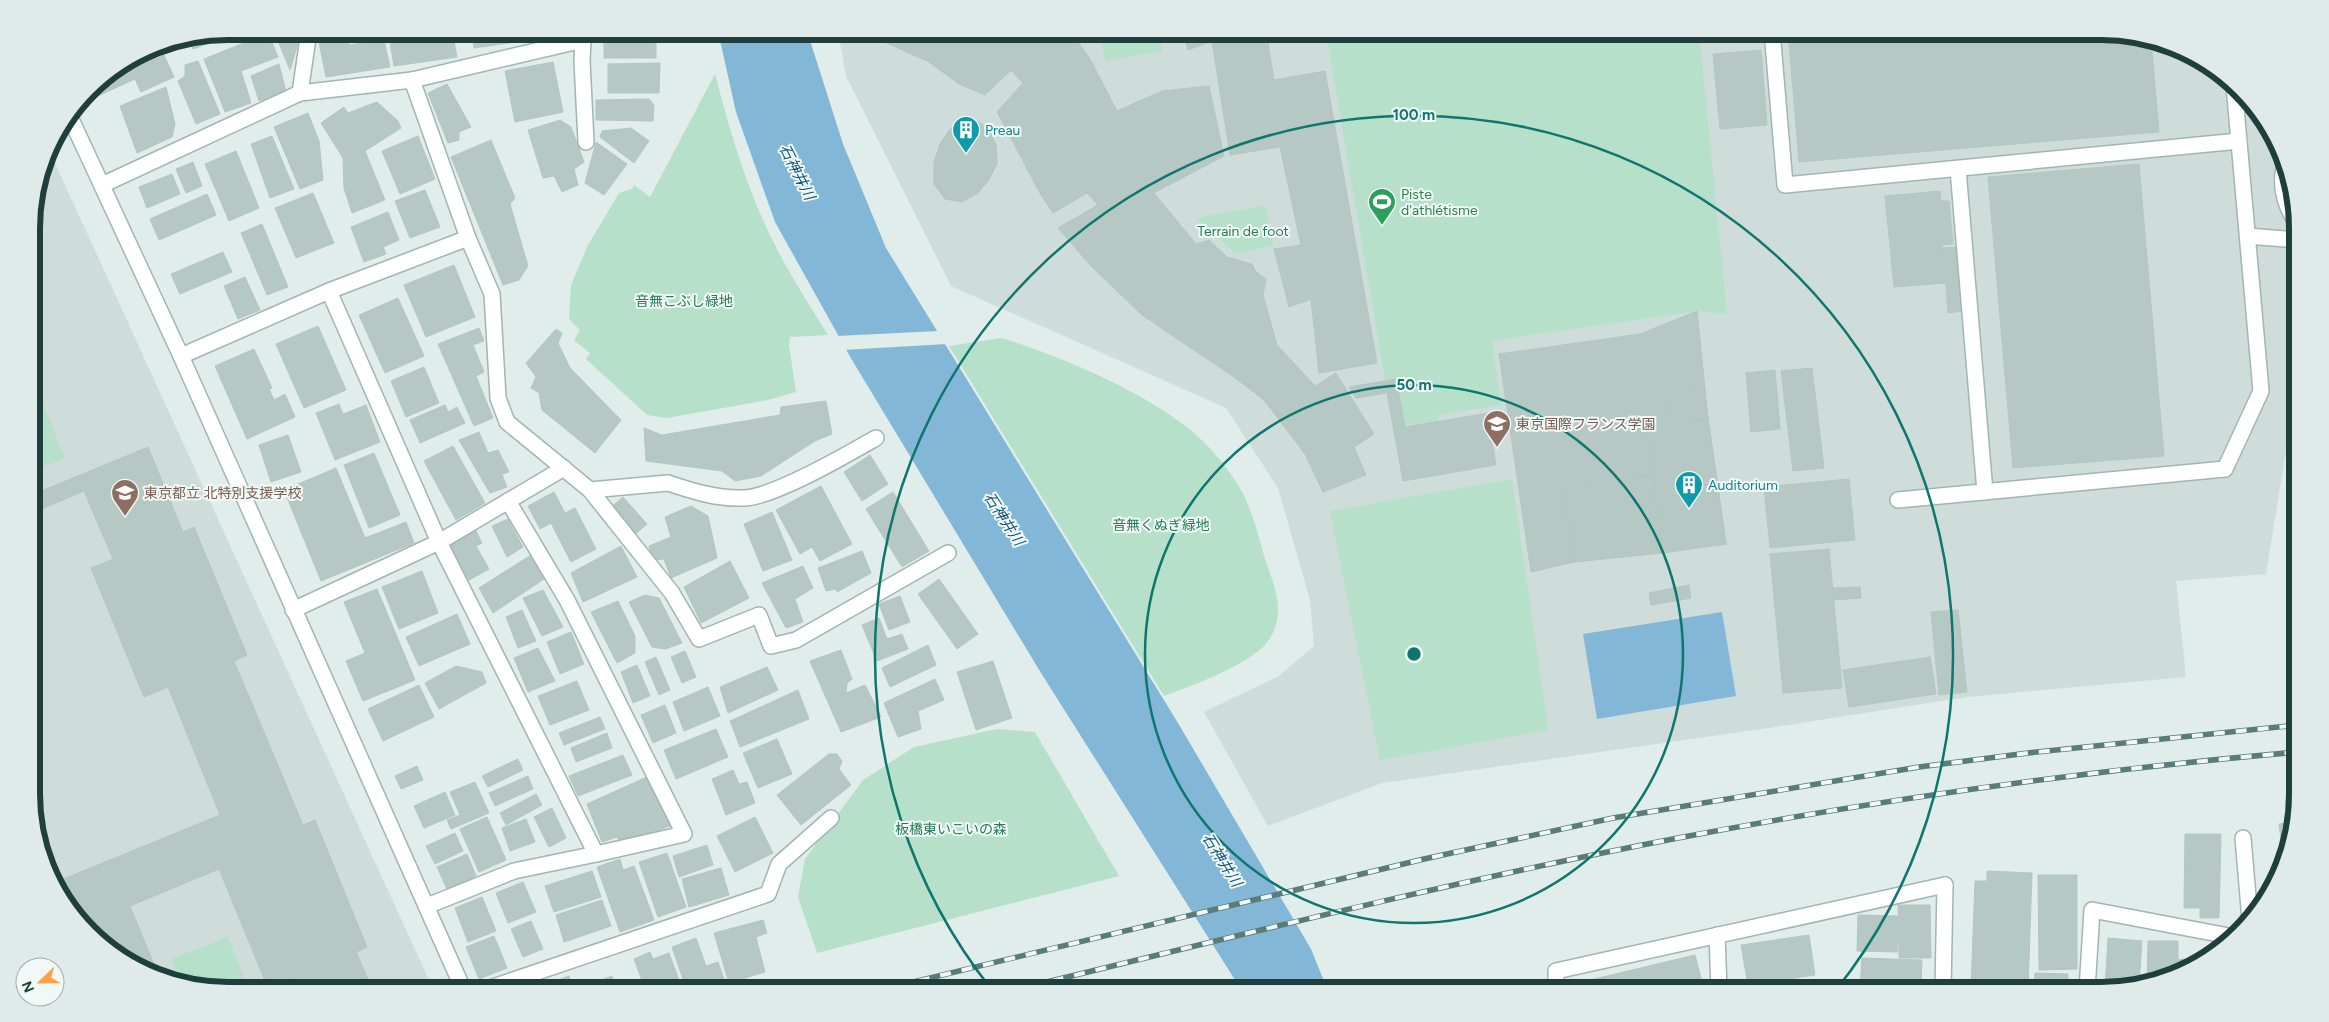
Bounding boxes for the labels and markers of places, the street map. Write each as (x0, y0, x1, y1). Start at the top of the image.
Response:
building icon: Preau (951, 115, 981, 154)
place label: Preau (985, 122, 1020, 139)
place label: Piste d'athlétisme (1401, 186, 1478, 219)
sports icon: Piste d'athlétisme (1367, 187, 1397, 226)
school or university icon: 東京国際フランス学園 (1482, 409, 1512, 448)
place label: 東京国際フランス学園 (1516, 416, 1656, 433)
building icon: Auditorium (1674, 470, 1704, 509)
place label: Auditorium (1708, 477, 1778, 494)
school or university icon: 東京都立 北特別支援学校 (110, 478, 140, 517)
place label: 東京都立 北特別支援学校 (144, 485, 301, 502)
centre of rings (1405, 645, 1423, 663)

